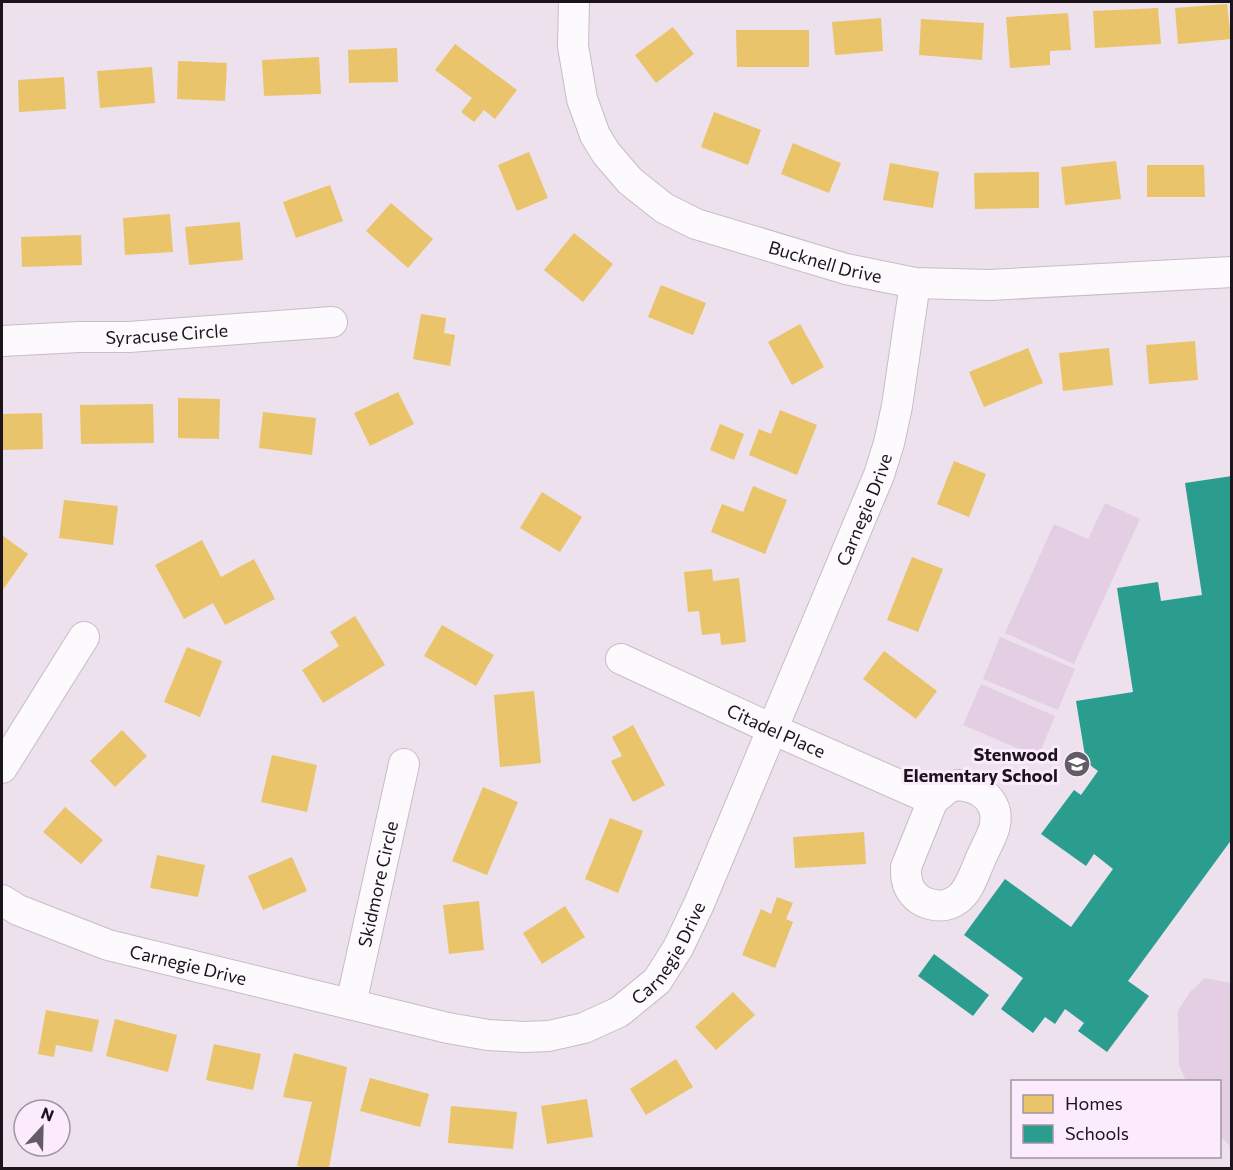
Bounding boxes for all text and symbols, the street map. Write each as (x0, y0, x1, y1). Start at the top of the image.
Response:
street label: Bucknell Drive (766, 235, 884, 287)
street label: Syracuse Circle (105, 319, 229, 348)
street label: Carnegie Drive (831, 451, 896, 569)
street label: Citadel Place (724, 699, 829, 762)
place label: Stenwood Elementary School (903, 743, 1058, 786)
school or university icon: Stenwood Elementary School (1062, 749, 1092, 779)
street label: Skidmore Circle (353, 819, 402, 949)
street label: Carnegie Drive (627, 898, 710, 1009)
street label: Carnegie Drive (127, 940, 249, 989)
legend (1011, 1080, 1221, 1158)
text: Homes (1065, 1092, 1123, 1114)
north arrow (12, 1098, 72, 1158)
text: N (39, 1103, 57, 1125)
text: Schools (1065, 1122, 1129, 1144)

